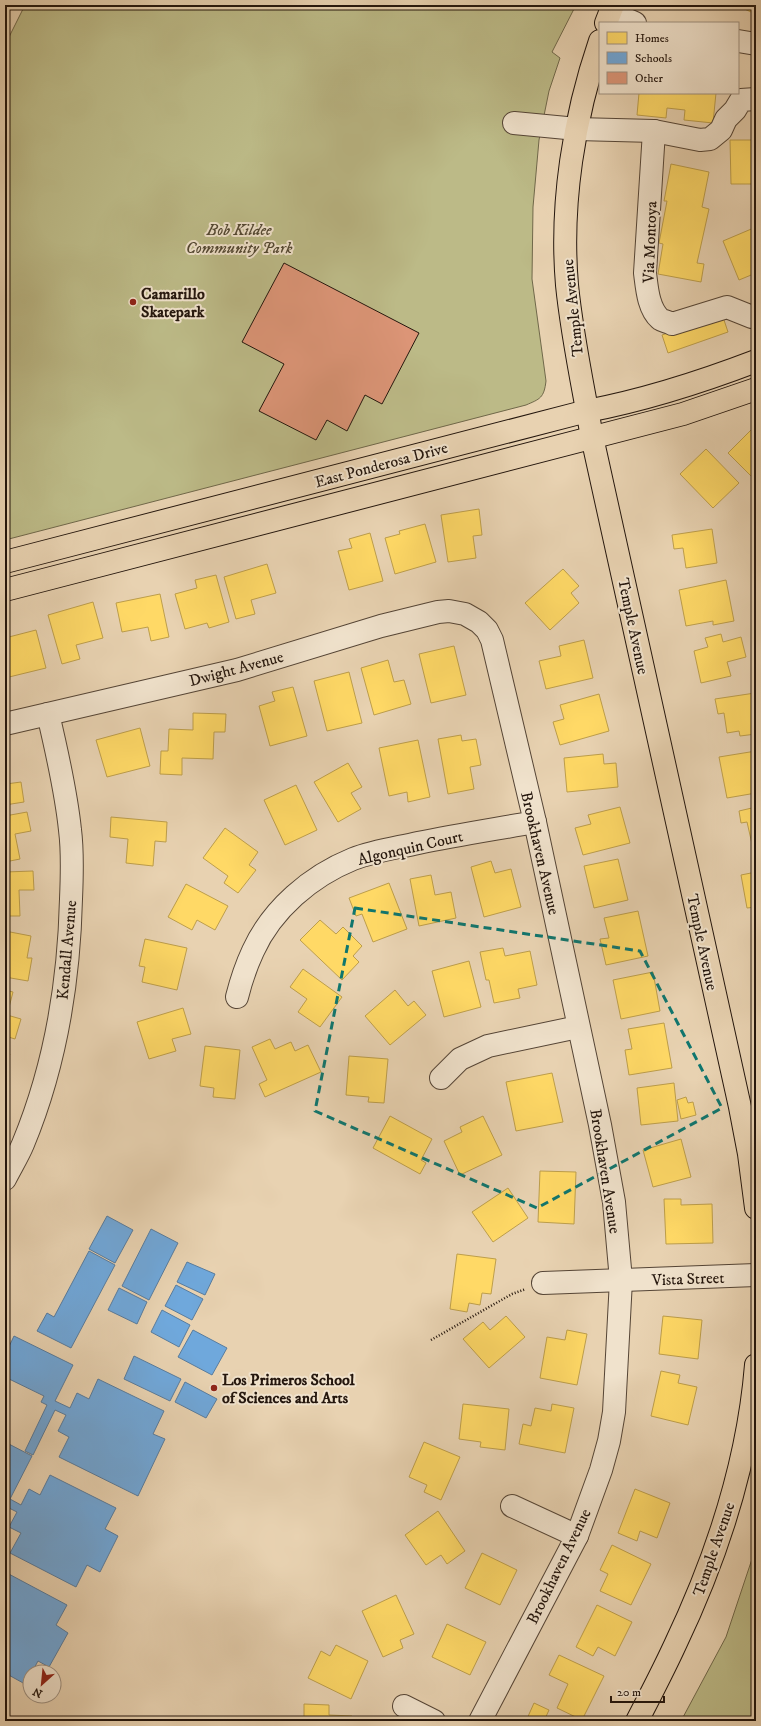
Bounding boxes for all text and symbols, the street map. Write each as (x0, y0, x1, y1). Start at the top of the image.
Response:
legend (599, 22, 739, 94)
text: Homes (635, 31, 669, 46)
text: Schools (635, 51, 672, 66)
text: Other (635, 71, 664, 86)
street label: Via Montoya (639, 200, 661, 284)
park label: Bob Kildee Community Park (186, 220, 293, 258)
street label: Temple Avenue (558, 258, 588, 358)
place label: Camarillo Skatepark (141, 284, 206, 322)
marker: Camarillo Skatepark (128, 297, 138, 307)
street label: East Ponderosa Drive (313, 438, 450, 492)
street label: Temple Avenue (613, 576, 653, 677)
street label: Dwight Avenue (187, 647, 286, 691)
street label: Brookhaven Avenue (516, 790, 564, 917)
street label: Algonquin Court (356, 826, 465, 870)
street label: Temple Avenue (682, 892, 722, 993)
street label: Kendall Avenue (53, 899, 81, 1001)
street label: Brookhaven Avenue (585, 1107, 625, 1235)
street label: Vista Street (650, 1268, 725, 1290)
place label: Los Primeros School of Sciences and Arts (222, 1370, 356, 1408)
marker: Los Primeros School of Sciences and Arts (209, 1383, 219, 1393)
street label: Temple Avenue (689, 1499, 739, 1599)
street label: Brookhaven Avenue (522, 1505, 596, 1627)
north arrow (22, 1664, 62, 1704)
scale bar (611, 1678, 664, 1704)
text: N (31, 1684, 45, 1700)
text: 20 m (617, 1685, 641, 1700)

